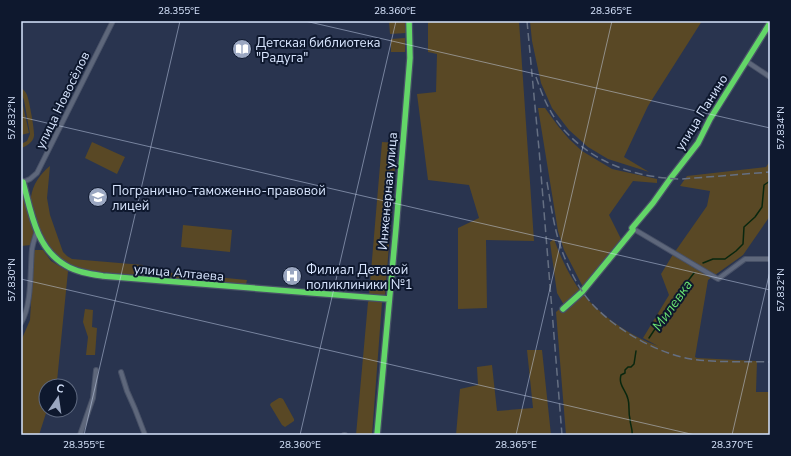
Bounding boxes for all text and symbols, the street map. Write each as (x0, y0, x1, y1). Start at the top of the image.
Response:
text: 28.355°E (158, 4, 200, 18)
text: 28.360°E (374, 4, 416, 18)
text: 28.365°E (590, 4, 632, 18)
place label: Детская библиотека "Радуга" (256, 34, 380, 67)
library icon: Детская библиотека "Радуга" (231, 38, 253, 60)
street label: улица Новосёлов (31, 49, 94, 152)
street label: улица Панино (671, 71, 732, 154)
text: 57.832°N (5, 96, 19, 140)
text: 57.834°N (774, 106, 788, 150)
street label: Инженерная улица (374, 131, 402, 251)
place label: Погранично-таможенно-правовой лицей (112, 182, 326, 215)
school or university icon: Погранично-таможенно-правовой лицей (87, 186, 109, 208)
text: 57.830°N (5, 258, 19, 302)
street label: улица Алтаева (133, 260, 225, 286)
place label: Филиал Детской поликлиники №1 (306, 261, 413, 294)
hospital icon: Филиал Детской поликлиники №1 (281, 265, 303, 287)
text: 57.832°N (774, 268, 788, 312)
water label: Милевка (648, 276, 697, 335)
north arrow (38, 378, 78, 418)
text: С (55, 381, 66, 397)
text: 28.355°E (63, 438, 105, 452)
text: 28.360°E (279, 438, 321, 452)
text: 28.365°E (495, 438, 537, 452)
text: 28.370°E (711, 438, 753, 452)

